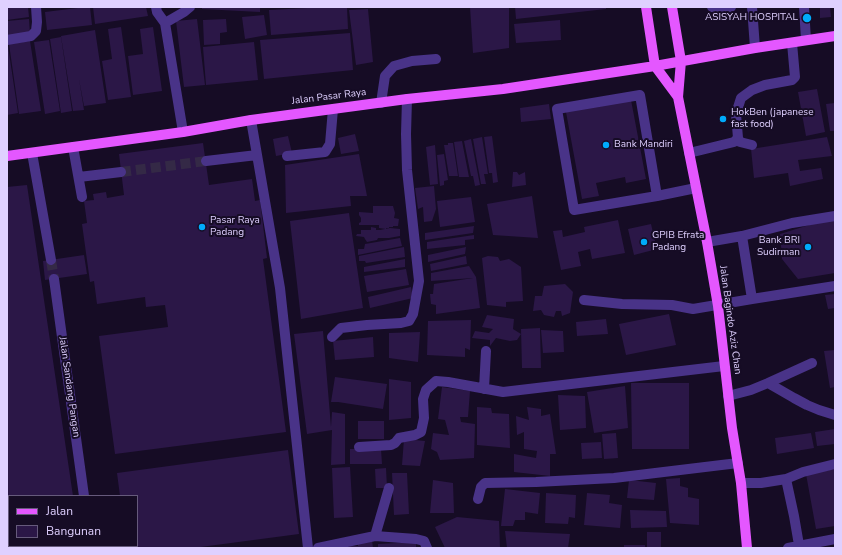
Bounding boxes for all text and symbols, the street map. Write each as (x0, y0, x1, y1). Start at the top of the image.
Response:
place label: ASISYAH HOSPITAL (705, 12, 798, 24)
marker: ASISYAH HOSPITAL (801, 12, 813, 24)
street label: Jalan Pasar Raya (291, 86, 367, 108)
place label: HokBen (japanese fast food) (731, 107, 813, 130)
marker: HokBen (japanese fast food) (718, 114, 728, 124)
place label: Bank Mandiri (614, 139, 673, 151)
marker: Bank Mandiri (601, 140, 611, 150)
place label: Pasar Raya Padang (210, 215, 260, 238)
marker: Pasar Raya Padang (197, 222, 207, 232)
place label: GPIB Efrata Padang (652, 230, 704, 254)
place label: Bank BRI Sudirman (757, 235, 800, 258)
marker: GPIB Efrata Padang (639, 237, 649, 247)
marker: Bank BRI Sudirman (803, 242, 813, 252)
street label: Jalan Bagindo Aziz Chan (716, 265, 744, 375)
street label: Jalan Sandang Pangan (56, 336, 82, 438)
legend (8, 495, 138, 547)
text: Jalan (46, 503, 73, 519)
text: Bangunan (46, 523, 101, 539)

